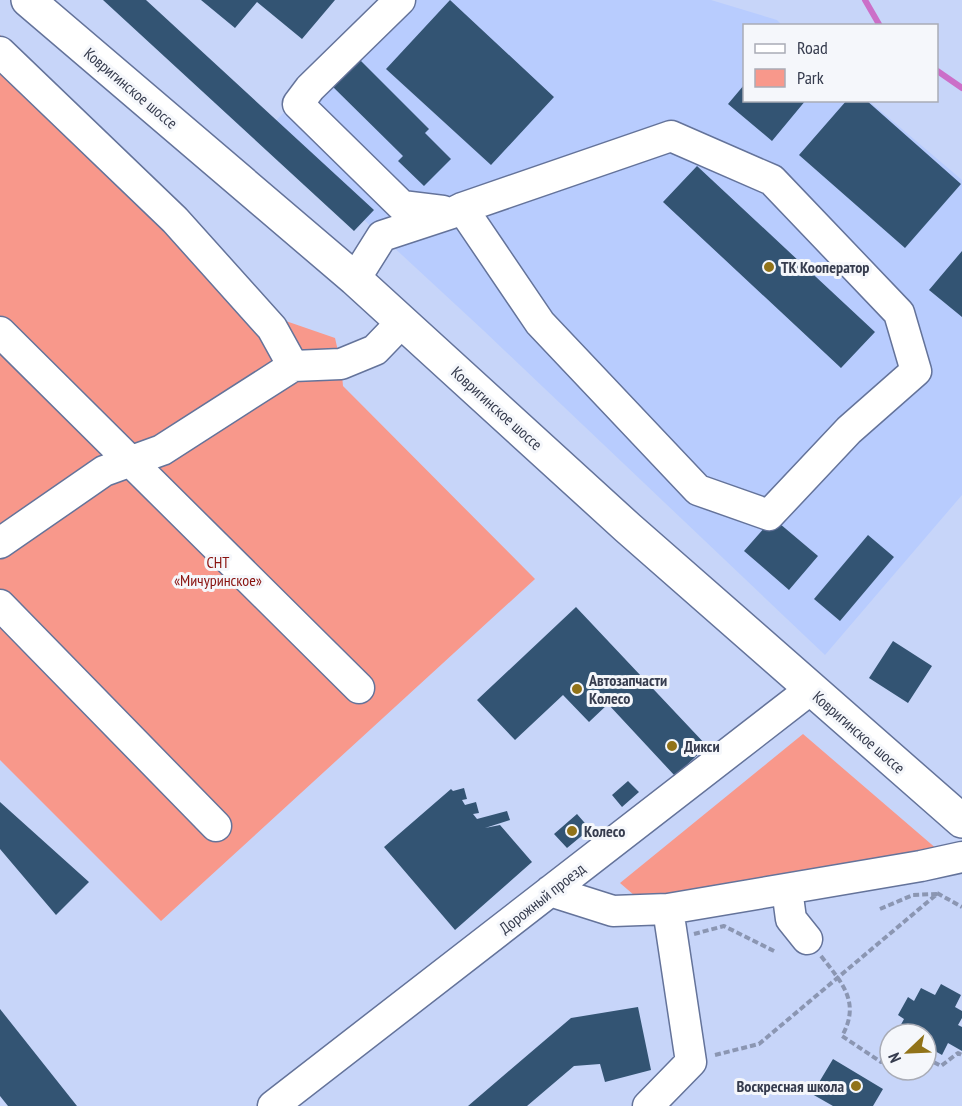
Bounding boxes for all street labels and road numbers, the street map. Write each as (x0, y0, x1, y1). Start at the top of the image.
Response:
street label: Ковригинское шоссе (80, 43, 182, 133)
street label: Ковригинское шоссе (447, 362, 547, 454)
street label: Ковригинское шоссе (809, 686, 909, 778)
street label: Дорожный проезд (495, 858, 589, 938)

